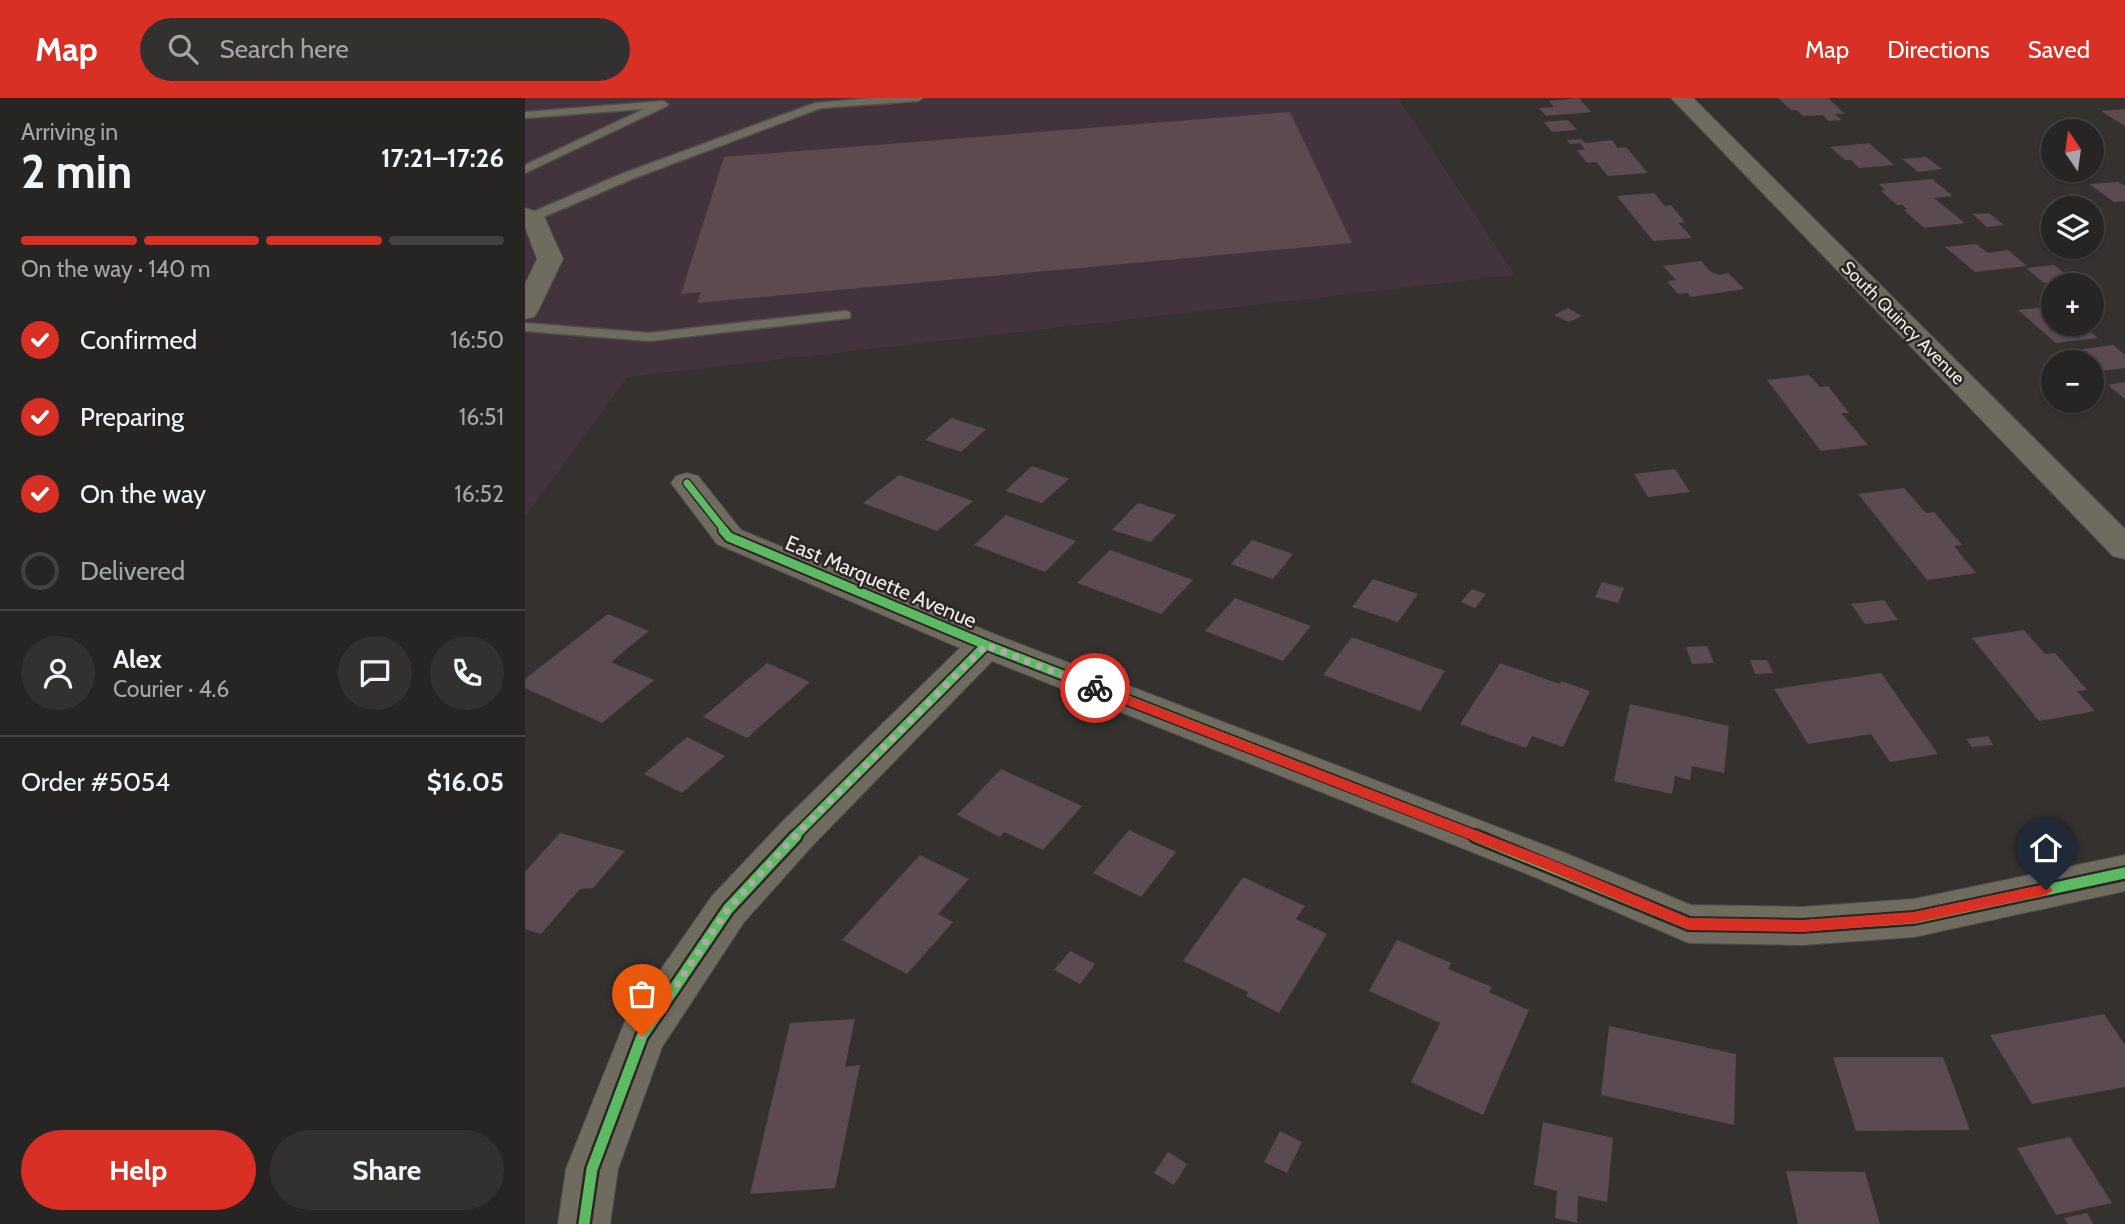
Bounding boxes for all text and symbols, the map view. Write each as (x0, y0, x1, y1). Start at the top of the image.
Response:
search box (140, 18, 630, 81)
text: Map (35, 29, 98, 69)
icon: search (164, 30, 202, 68)
text: Search here (220, 33, 349, 65)
text: Map (1805, 35, 1849, 64)
text: Directions (1887, 35, 1990, 64)
text: Saved (2028, 35, 2090, 64)
text: Arriving in (21, 118, 118, 146)
north arrow (2041, 119, 2103, 182)
map controls (2041, 119, 2104, 413)
text: 17:21–17:26 (381, 142, 504, 174)
text: 2 min (21, 144, 132, 200)
button: layers (2041, 196, 2104, 259)
text: On the way · 140 m (21, 255, 211, 283)
street label: South Quincy Avenue (1837, 257, 1969, 389)
button: + (2041, 273, 2104, 336)
icon: check (21, 321, 59, 359)
text: Confirmed (80, 324, 197, 356)
text: 16:50 (450, 326, 504, 354)
button: − (2041, 350, 2104, 413)
icon: check (21, 398, 59, 436)
text: Preparing (80, 401, 184, 433)
text: 16:51 (459, 403, 504, 431)
icon: check (21, 475, 59, 513)
text: On the way (80, 478, 206, 510)
text: 16:52 (454, 480, 504, 508)
street label: East Marquette Avenue (782, 530, 981, 633)
text: Delivered (80, 555, 185, 587)
button: person (21, 636, 95, 710)
button: chat (338, 636, 412, 710)
button: phone (430, 636, 504, 710)
text: Alex (113, 643, 162, 675)
courier (1060, 653, 1130, 723)
icon: bike (1076, 669, 1114, 707)
text: Courier · 4.6 (113, 675, 229, 703)
text: Order #5054 (21, 766, 170, 798)
text: $16.05 (427, 766, 504, 798)
pin (2016, 818, 2076, 890)
icon: home (2027, 829, 2065, 867)
pin (612, 964, 672, 1036)
icon: bag (623, 975, 661, 1013)
button: Help (21, 1130, 256, 1210)
button: Share (270, 1130, 504, 1210)

